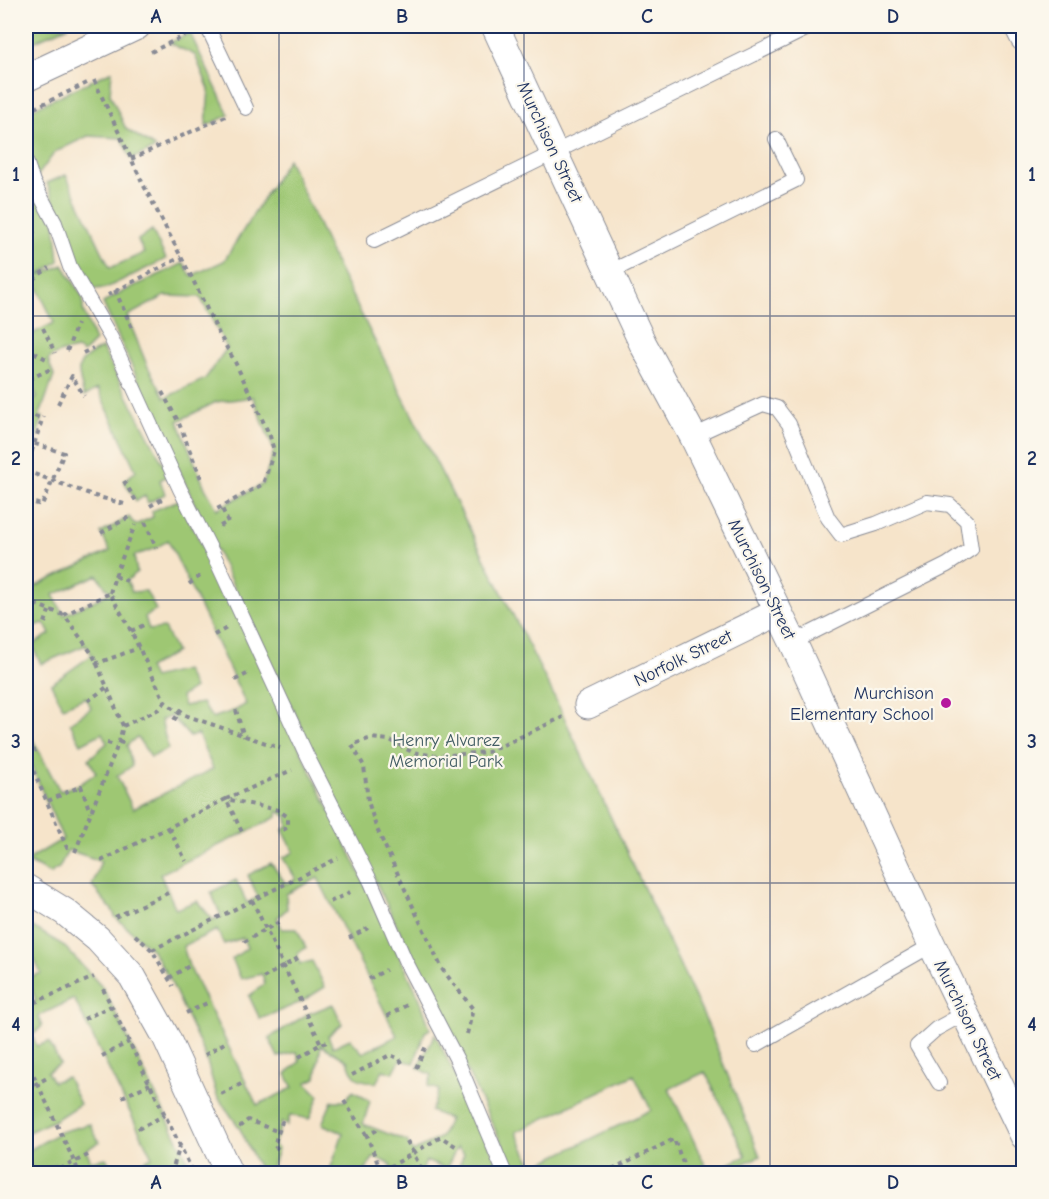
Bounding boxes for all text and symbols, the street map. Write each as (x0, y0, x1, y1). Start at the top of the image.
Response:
text: A (150, 5, 162, 28)
text: B (396, 5, 408, 28)
text: C (641, 5, 653, 28)
text: D (887, 5, 899, 28)
street label: Murchison Street (512, 78, 587, 207)
text: 1 (12, 163, 20, 186)
text: 1 (1028, 163, 1036, 186)
text: 2 (11, 447, 21, 470)
text: 2 (1027, 447, 1037, 470)
street label: Murchison Street (723, 516, 800, 644)
street label: Norfolk Street (631, 625, 736, 691)
place label: Murchison Elementary School (790, 683, 934, 725)
marker: Murchison Elementary School (939, 696, 953, 710)
text: 3 (11, 730, 21, 753)
park label: Henry Alvarez Memorial Park (389, 730, 503, 772)
text: 3 (1027, 730, 1037, 753)
street label: Murchison Street (929, 957, 1006, 1085)
text: 4 (11, 1013, 21, 1036)
text: 4 (1027, 1013, 1037, 1036)
text: A (150, 1171, 162, 1194)
text: B (396, 1171, 408, 1194)
text: C (641, 1171, 653, 1194)
text: D (887, 1171, 899, 1194)

